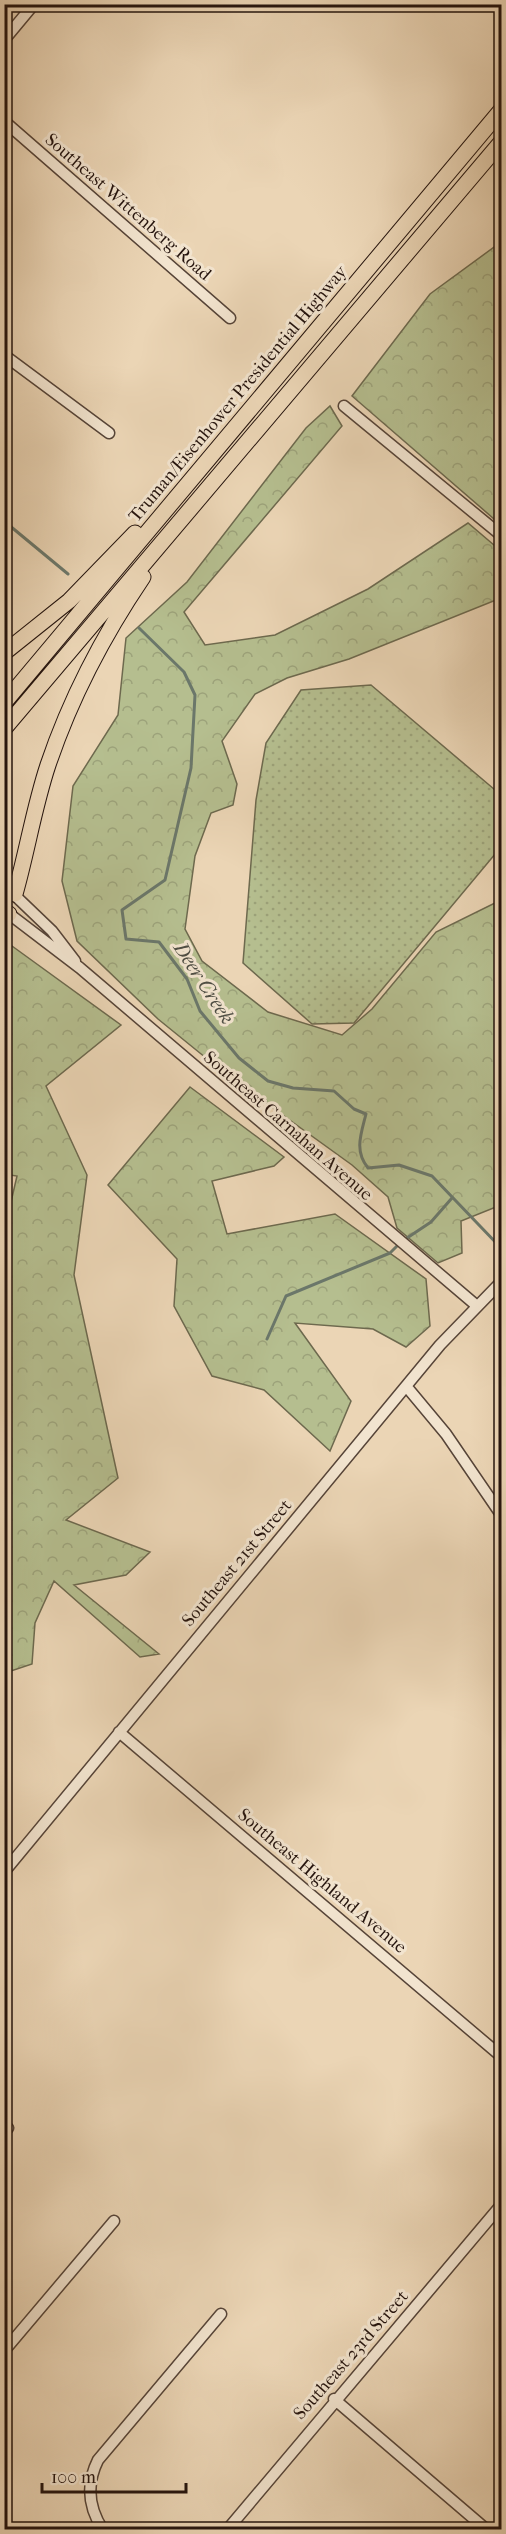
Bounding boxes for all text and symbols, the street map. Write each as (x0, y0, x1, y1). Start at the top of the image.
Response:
street label: Southeast Wittenberg Road (41, 129, 216, 285)
street label: Truman/Eisenhower Presidential Highway (124, 260, 352, 526)
water label: Deer Creek (168, 936, 239, 1028)
street label: Southeast Carnahan Avenue (199, 1047, 377, 1205)
street label: Southeast 21st Street (178, 1495, 297, 1631)
street label: Southeast Highland Avenue (233, 1804, 411, 1958)
street label: Southeast 23rd Street (289, 2286, 413, 2424)
scale bar (42, 2456, 186, 2494)
text: 100 m (51, 2467, 96, 2488)

